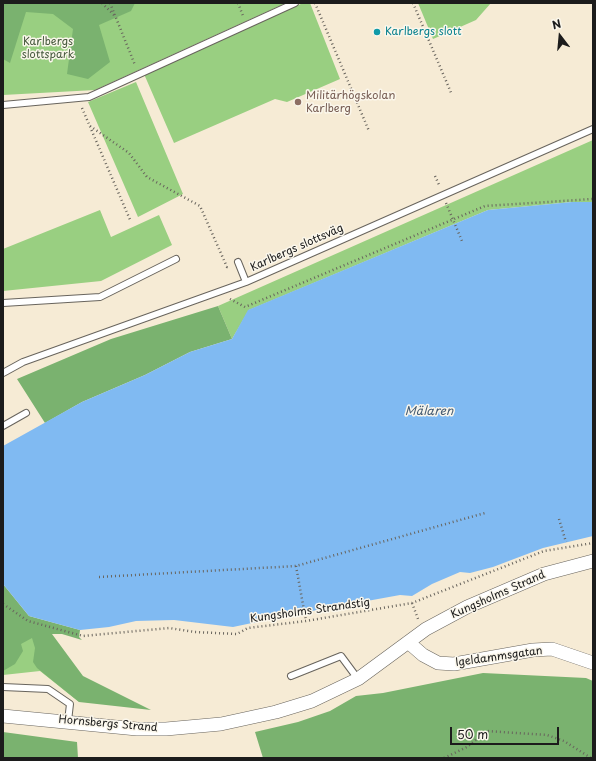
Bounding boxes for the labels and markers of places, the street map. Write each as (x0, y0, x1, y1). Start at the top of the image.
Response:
place label: Karlbergs slott (385, 25, 462, 39)
marker: Karlbergs slott (372, 27, 382, 37)
place label: Militärhögskolan Karlberg (306, 89, 395, 115)
marker: Militärhögskolan Karlberg (293, 97, 303, 107)

